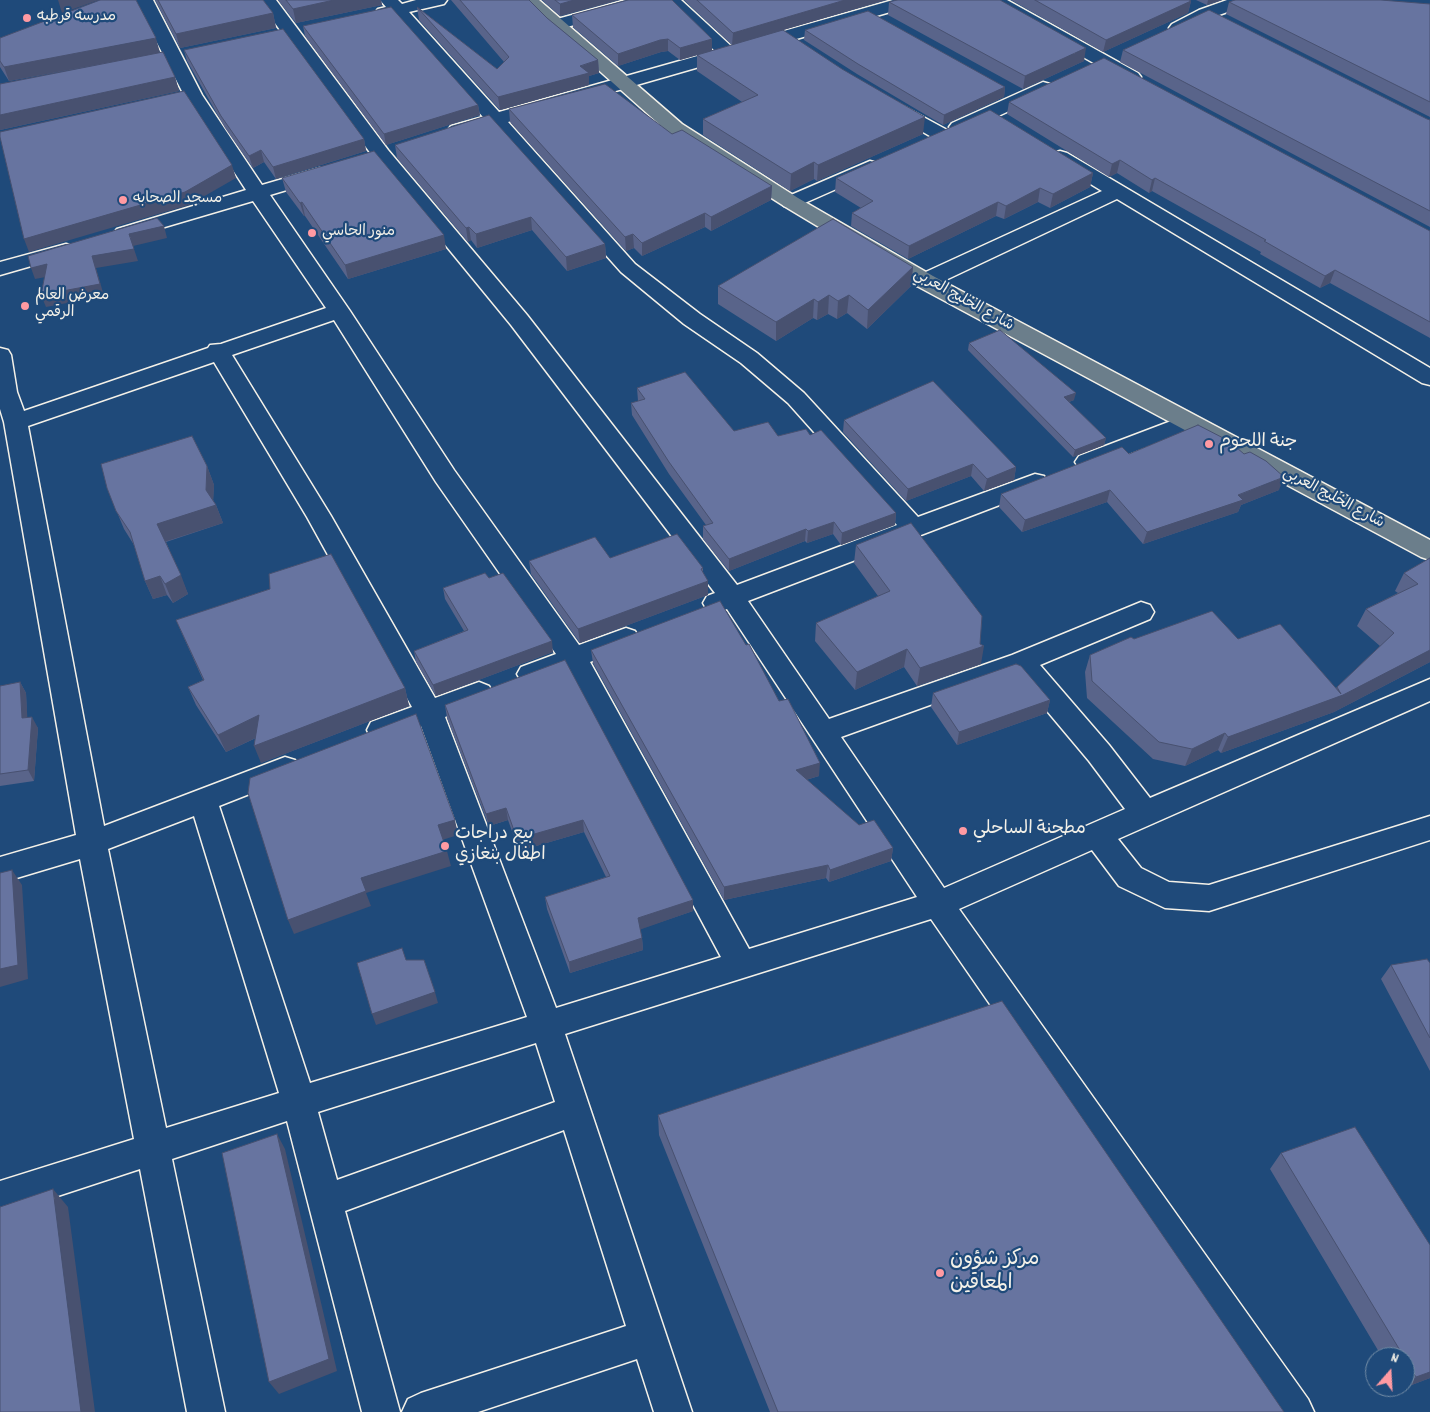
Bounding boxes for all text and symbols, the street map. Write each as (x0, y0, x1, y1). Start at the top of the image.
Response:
place label: مدرسه قرطبه (37, 9, 116, 27)
marker: مدرسه قرطبه (21, 12, 33, 24)
place label: مسجد الصحابه (133, 191, 222, 209)
marker: مسجد الصحابه (117, 194, 129, 206)
place label: منور الحاسي (322, 224, 395, 242)
marker: منور الحاسي (306, 227, 318, 239)
street label: شارع الخليج العربي (910, 266, 1016, 336)
place label: معرض العالم الرقمي (35, 288, 109, 323)
marker: معرض العالم الرقمي (19, 300, 31, 312)
place label: جنة اللحوم (1219, 433, 1297, 455)
marker: جنة اللحوم (1203, 438, 1215, 450)
street label: شارع الخليج العربي (1279, 465, 1387, 533)
place label: مطحنة الساحلي (973, 820, 1086, 842)
place label: بيع دراجات اطفال بنغازي (455, 825, 546, 868)
marker: مطحنة الساحلي (957, 825, 969, 837)
marker: بيع دراجات اطفال بنغازي (439, 840, 451, 852)
place label: مركز شؤون المعاقين (950, 1248, 1040, 1298)
marker: مركز شؤون المعاقين (934, 1267, 946, 1279)
north arrow (1365, 1347, 1415, 1397)
text: N (1388, 1348, 1401, 1369)

